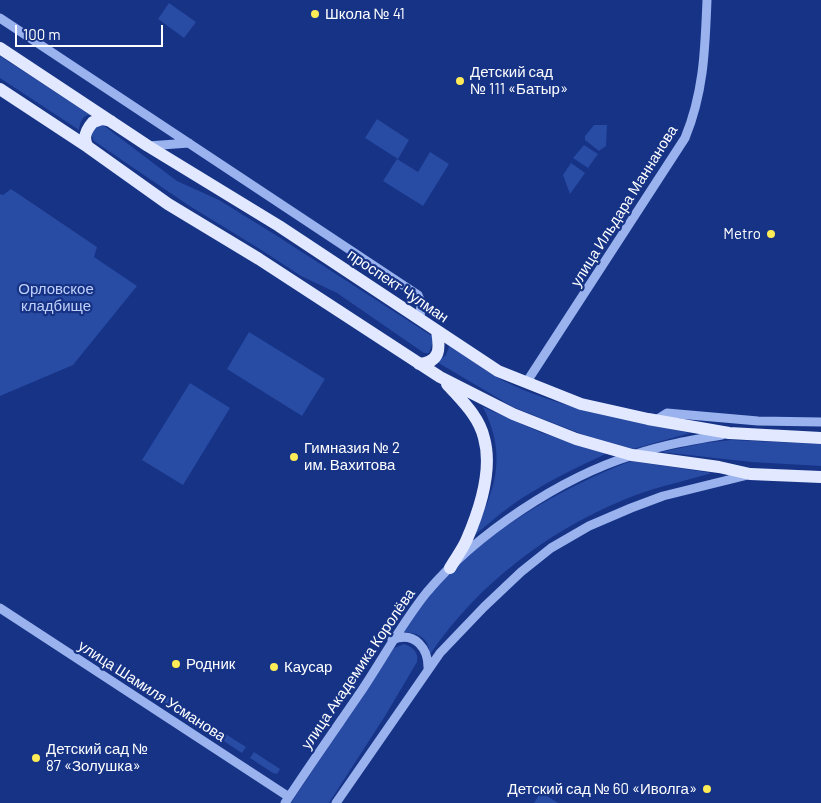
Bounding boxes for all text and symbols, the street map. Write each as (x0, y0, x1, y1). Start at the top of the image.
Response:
place label: Школа № 41 (325, 5, 405, 23)
marker: Школа № 41 (309, 8, 321, 20)
scale bar (18, 15, 165, 47)
text: 100 m (23, 25, 61, 43)
place label: Детский сад № 111 «Батыр» (470, 63, 568, 98)
marker: Детский сад № 111 «Батыр» (454, 75, 466, 87)
street label: улица Ильдара Маннанова (567, 122, 681, 290)
place label: Metro (723, 225, 761, 243)
marker: Metro (765, 228, 777, 240)
street label: проспект Чулман (344, 245, 452, 327)
park label: Орловское кладбище (18, 280, 94, 315)
place label: Гимназия № 2 им. Вахитова (304, 439, 400, 474)
marker: Гимназия № 2 им. Вахитова (288, 451, 300, 463)
street label: улица Академика Королёва (297, 585, 419, 753)
street label: улица Шамиля Усманова (75, 637, 229, 745)
place label: Родник (186, 655, 235, 673)
marker: Родник (170, 658, 182, 670)
place label: Каусар (284, 658, 332, 676)
marker: Каусар (268, 661, 280, 673)
place label: Детский сад № 87 «Золушка» (46, 740, 148, 775)
marker: Детский сад № 87 «Золушка» (30, 752, 42, 764)
place label: Детский сад № 60 «Иволга» (508, 780, 697, 798)
marker: Детский сад № 60 «Иволга» (701, 783, 713, 795)

